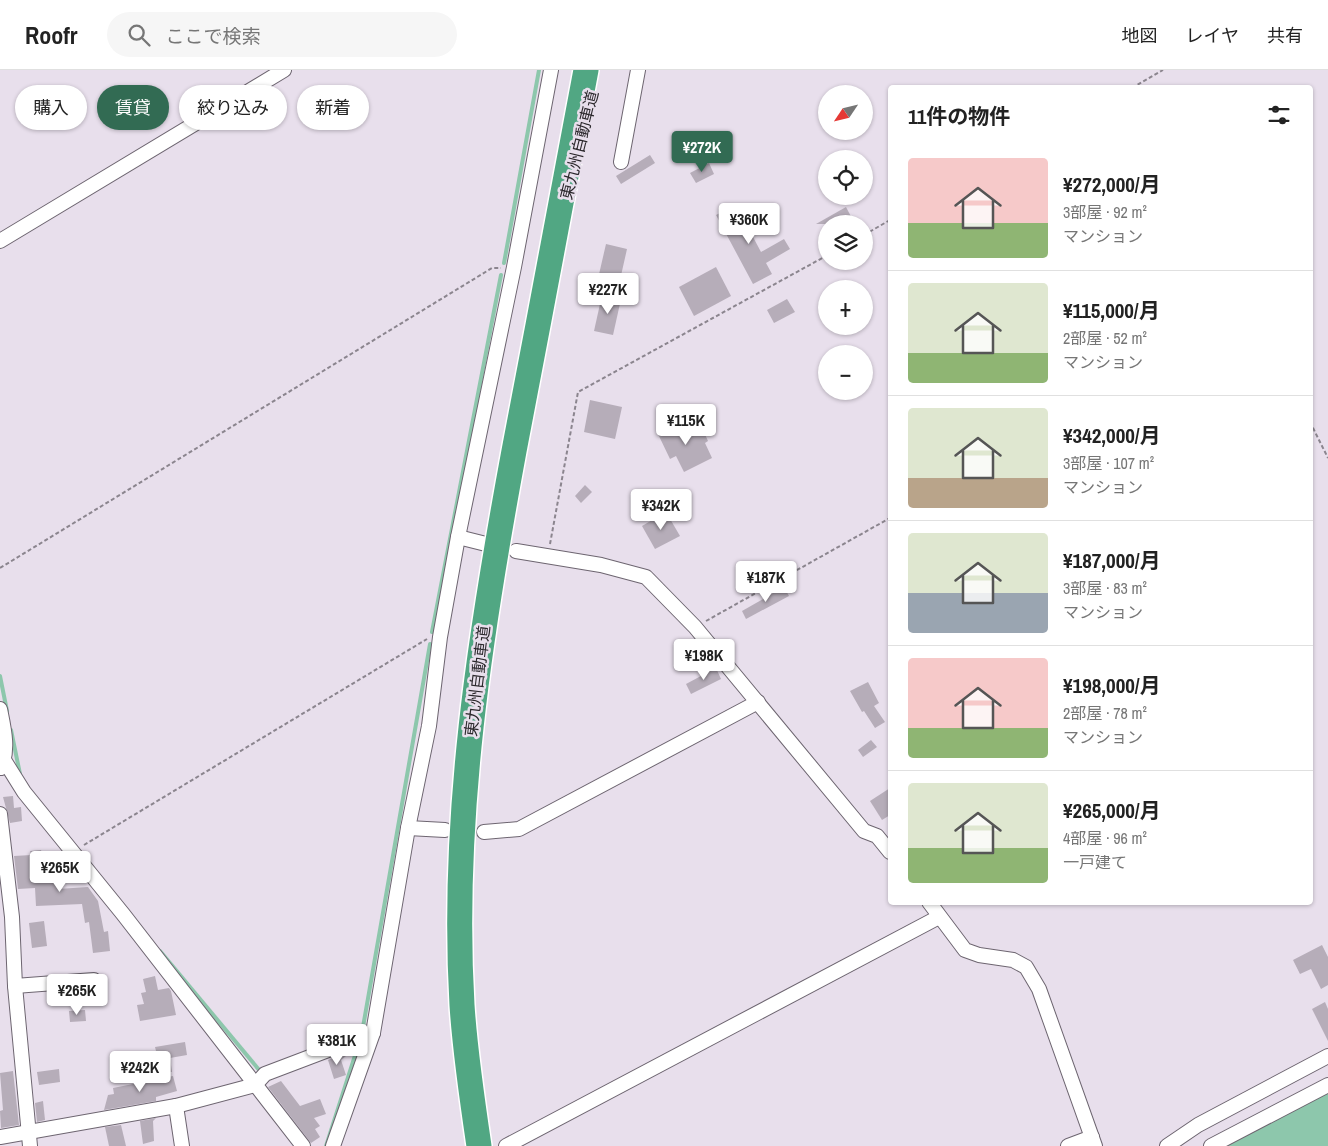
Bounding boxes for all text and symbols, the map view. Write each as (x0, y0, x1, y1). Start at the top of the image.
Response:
search box (107, 12, 457, 57)
text: Roofr (25, 19, 77, 51)
icon: search (125, 21, 153, 49)
text: ここで検索 (165, 23, 260, 49)
text: 地図 (1122, 23, 1158, 48)
text: レイヤ (1186, 23, 1239, 48)
text: 共有 (1267, 23, 1303, 48)
chip: 購入 (15, 85, 87, 130)
chip: 賃貸 (97, 85, 169, 130)
chip: 絞り込み (179, 85, 287, 130)
chip: 新着 (297, 85, 369, 130)
north arrow (818, 85, 872, 140)
map controls (818, 85, 873, 400)
street label: 東九州自動車道 (555, 88, 603, 202)
icon: filters (1265, 101, 1293, 129)
text: 11件の物件 (908, 102, 1010, 131)
pin: ¥272K (667, 131, 737, 173)
text: ¥272K (683, 136, 721, 158)
button: locate (818, 150, 873, 205)
text: ¥272,000/月 (1063, 170, 1161, 199)
icon: home (948, 178, 1008, 238)
text: 3部屋 · 92 m² (1063, 201, 1147, 223)
pin: ¥360K (714, 202, 784, 245)
text: ¥360K (730, 208, 768, 230)
button: layers (818, 215, 873, 270)
text: マンション (1063, 225, 1143, 247)
pin: ¥227K (573, 272, 643, 315)
text: ¥227K (589, 278, 627, 300)
button: + (818, 280, 873, 335)
text: ¥115,000/月 (1063, 296, 1160, 325)
icon: home (948, 303, 1008, 363)
text: 2部屋 · 52 m² (1063, 327, 1147, 349)
button: − (818, 345, 873, 400)
text: マンション (1063, 351, 1143, 373)
pin: ¥115K (651, 404, 721, 446)
text: ¥115K (667, 409, 705, 431)
text: ¥342,000/月 (1063, 421, 1161, 450)
icon: home (948, 428, 1008, 488)
text: 3部屋 · 107 m² (1063, 452, 1154, 474)
text: マンション (1063, 476, 1143, 498)
pin: ¥342K (626, 488, 696, 531)
text: ¥342K (642, 494, 680, 516)
text: ¥187,000/月 (1063, 546, 1161, 575)
icon: home (948, 553, 1008, 613)
pin: ¥187K (731, 560, 801, 603)
text: ¥187K (747, 566, 785, 588)
text: 3部屋 · 83 m² (1063, 577, 1147, 599)
text: マンション (1063, 601, 1143, 623)
street label: 東九州自動車道 (459, 624, 495, 738)
pin: ¥198K (669, 638, 739, 681)
text: ¥198K (685, 644, 723, 666)
text: ¥198,000/月 (1063, 671, 1161, 700)
icon: home (948, 678, 1008, 738)
text: 2部屋 · 78 m² (1063, 702, 1147, 724)
text: マンション (1063, 726, 1143, 748)
text: ¥265,000/月 (1063, 796, 1161, 825)
icon: home (948, 803, 1008, 863)
text: 4部屋 · 96 m² (1063, 827, 1147, 849)
pin: ¥265K (25, 850, 95, 893)
text: 一戸建て (1063, 851, 1127, 873)
text: ¥265K (41, 856, 79, 878)
pin: ¥265K (42, 974, 112, 1016)
text: ¥265K (58, 979, 96, 1001)
pin: ¥381K (302, 1024, 372, 1066)
text: ¥381K (318, 1029, 356, 1051)
pin: ¥242K (105, 1050, 175, 1093)
text: ¥242K (121, 1056, 159, 1078)

